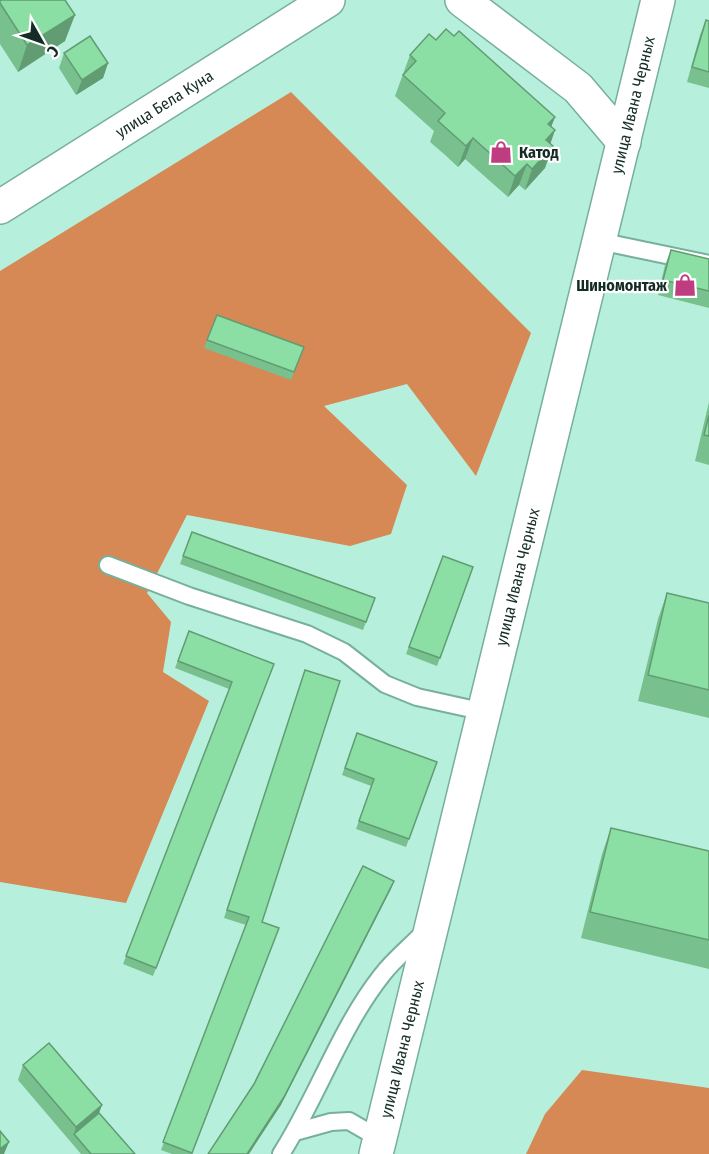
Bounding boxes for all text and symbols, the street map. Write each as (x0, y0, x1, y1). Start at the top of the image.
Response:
north arrow (12, 12, 72, 72)
street label: улица Ивана Черных (607, 34, 659, 176)
text: С (43, 42, 63, 61)
street label: улица Бела Куна (112, 66, 217, 142)
shop icon: Катод (488, 139, 514, 165)
place label: Катод (519, 143, 559, 162)
shop icon: Шиномонтаж (672, 272, 698, 298)
place label: Шиномонтаж (576, 276, 667, 295)
street label: улица Ивана Черных (492, 506, 543, 648)
street label: улица Ивана Черных (376, 979, 428, 1120)

